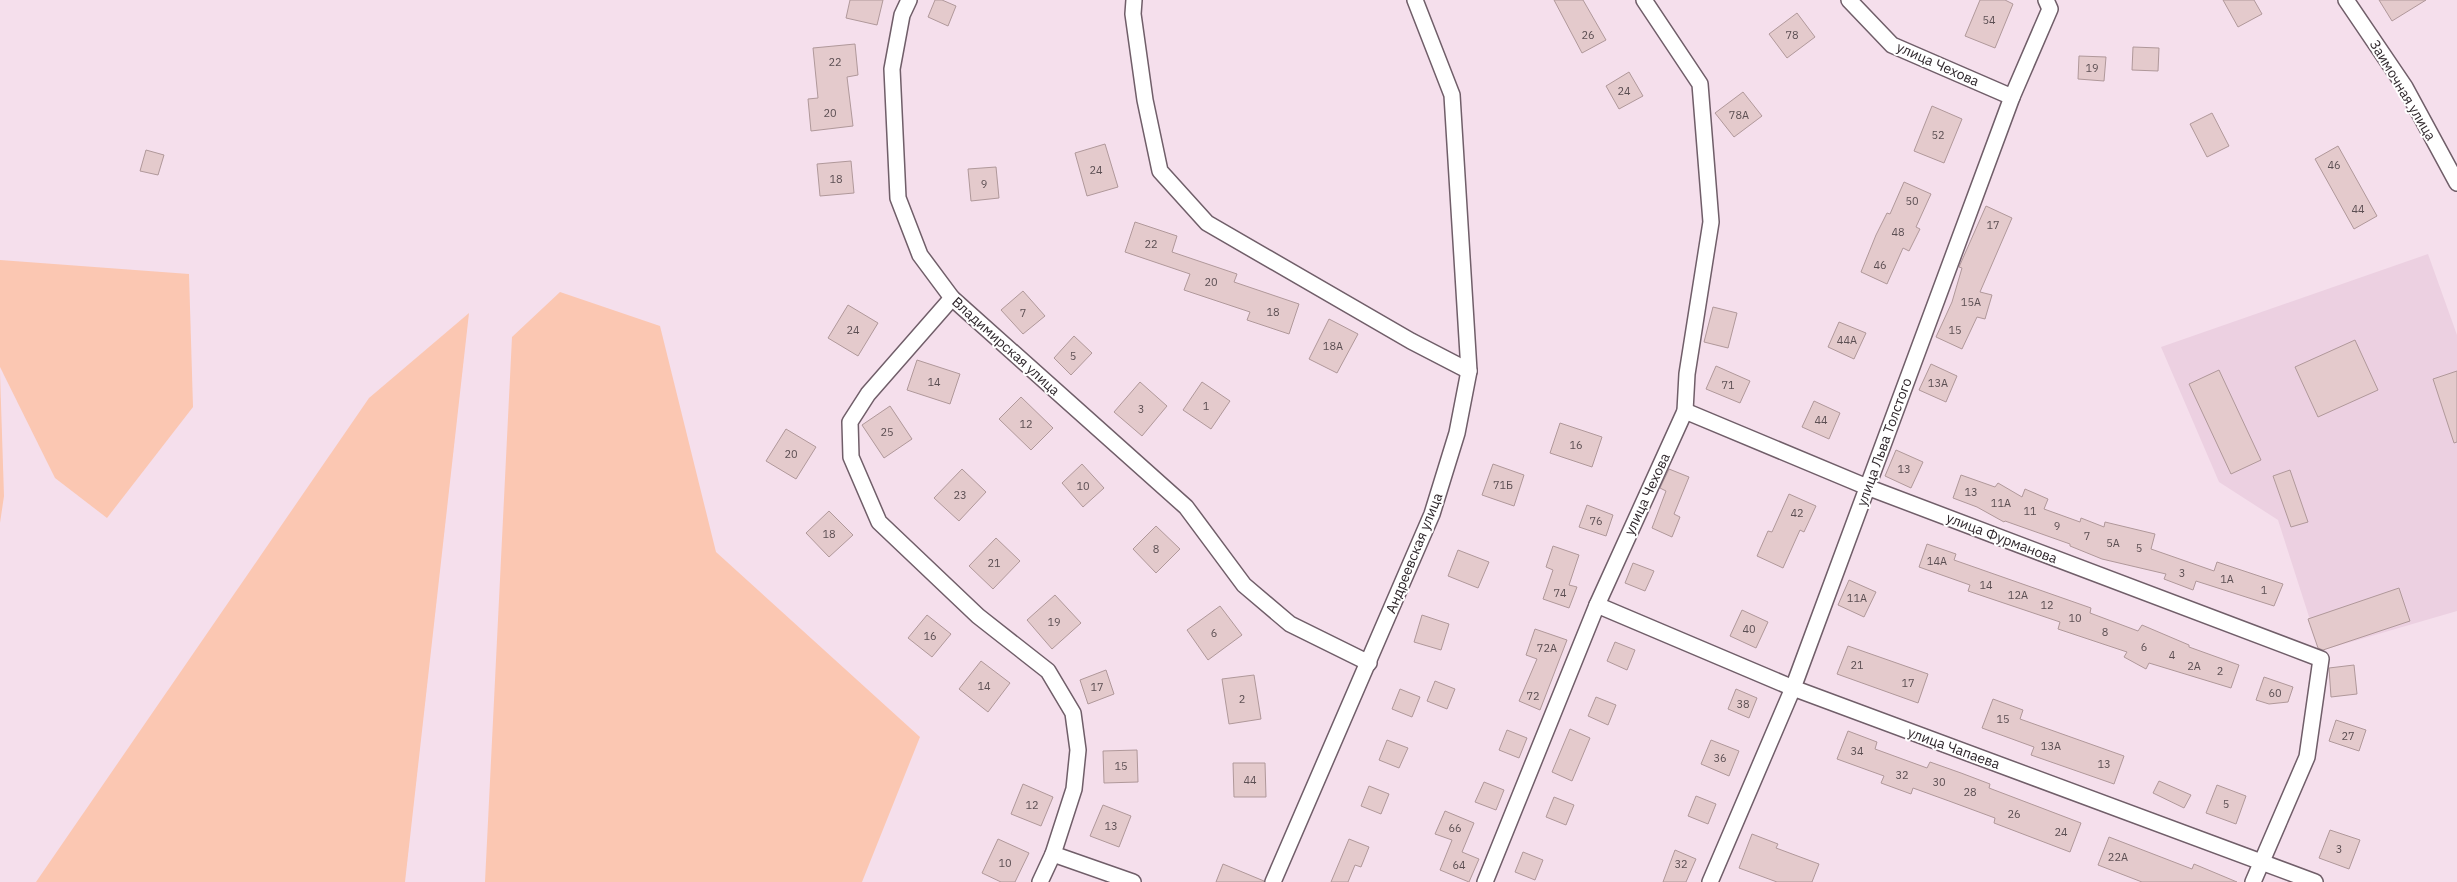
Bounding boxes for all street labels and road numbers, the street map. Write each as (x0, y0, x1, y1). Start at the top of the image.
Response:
street label: Заимочная улица (2366, 36, 2440, 144)
street label: улица Чехова (1894, 38, 1983, 90)
street label: Владимирская улица (948, 293, 1064, 400)
street label: улица Льва Толстого (1852, 375, 1916, 509)
street label: улица Чехова (1620, 450, 1674, 538)
street label: Андреевская улица (1382, 490, 1447, 616)
street label: улица Фурманова (1944, 509, 2061, 568)
street label: улица Чапаева (1905, 723, 2003, 773)

